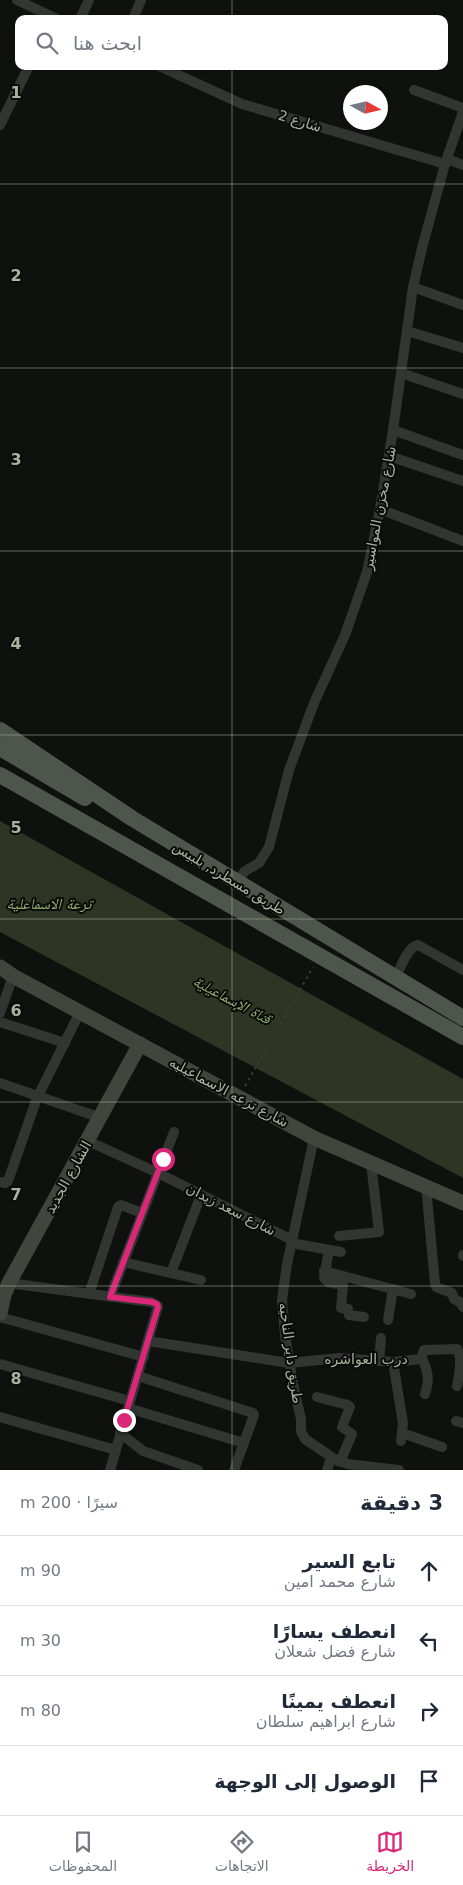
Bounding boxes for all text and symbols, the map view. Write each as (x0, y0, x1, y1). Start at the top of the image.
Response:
search box (15, 15, 448, 70)
icon: search (33, 29, 61, 57)
text: ابحث هنا (73, 32, 142, 54)
text: 1 (10, 83, 22, 102)
north arrow (343, 85, 388, 130)
street label: شارع 2 (276, 107, 324, 136)
text: 2 (10, 266, 22, 285)
street label: شارع مخزن المواسير (359, 445, 400, 572)
text: 3 (10, 450, 22, 469)
text: 4 (10, 634, 22, 653)
text: 5 (10, 818, 22, 837)
street label: طريق مسطرد, بلبيس (169, 838, 288, 919)
water label: ترعة الاسماعلية (7, 895, 95, 913)
water label: قناة الإسماعيلية (190, 972, 276, 1029)
text: 6 (10, 1001, 22, 1020)
street label: شارع ترعه الاسماعيليه (166, 1054, 291, 1131)
street label: الشارع الجديد (42, 1138, 95, 1216)
route start (152, 1148, 175, 1171)
street label: شارع سعد زيدان (183, 1180, 278, 1239)
text: 7 (10, 1185, 22, 1204)
street label: طريق داير الناحيه (275, 1301, 306, 1405)
street label: درب العواشره (324, 1351, 408, 1368)
text: 8 (10, 1369, 22, 1388)
route end (113, 1409, 136, 1432)
text: 3 دقيقة (360, 1491, 443, 1515)
text: سيرًا · 200 m (20, 1493, 118, 1512)
text: تابع السير (302, 1550, 396, 1572)
icon: ahead (415, 1557, 443, 1585)
text: 90 m (20, 1561, 61, 1580)
text: شارع محمد امين (284, 1572, 396, 1591)
text: انعطف يسارًا (273, 1620, 396, 1642)
icon: left (415, 1627, 443, 1655)
text: 30 m (20, 1631, 61, 1650)
text: شارع فضل شعلان (274, 1642, 396, 1661)
text: انعطف يمينًا (281, 1690, 396, 1712)
icon: right (415, 1697, 443, 1725)
text: 80 m (20, 1701, 61, 1720)
text: شارع ابراهيم سلطان (256, 1712, 396, 1731)
icon: arrive (415, 1767, 443, 1795)
text: الوصول إلى الوجهة (214, 1770, 396, 1792)
tab: المحفوظات (49, 1828, 117, 1874)
tab: الاتجاهات (215, 1828, 269, 1874)
tab: الخريطة (366, 1828, 414, 1874)

